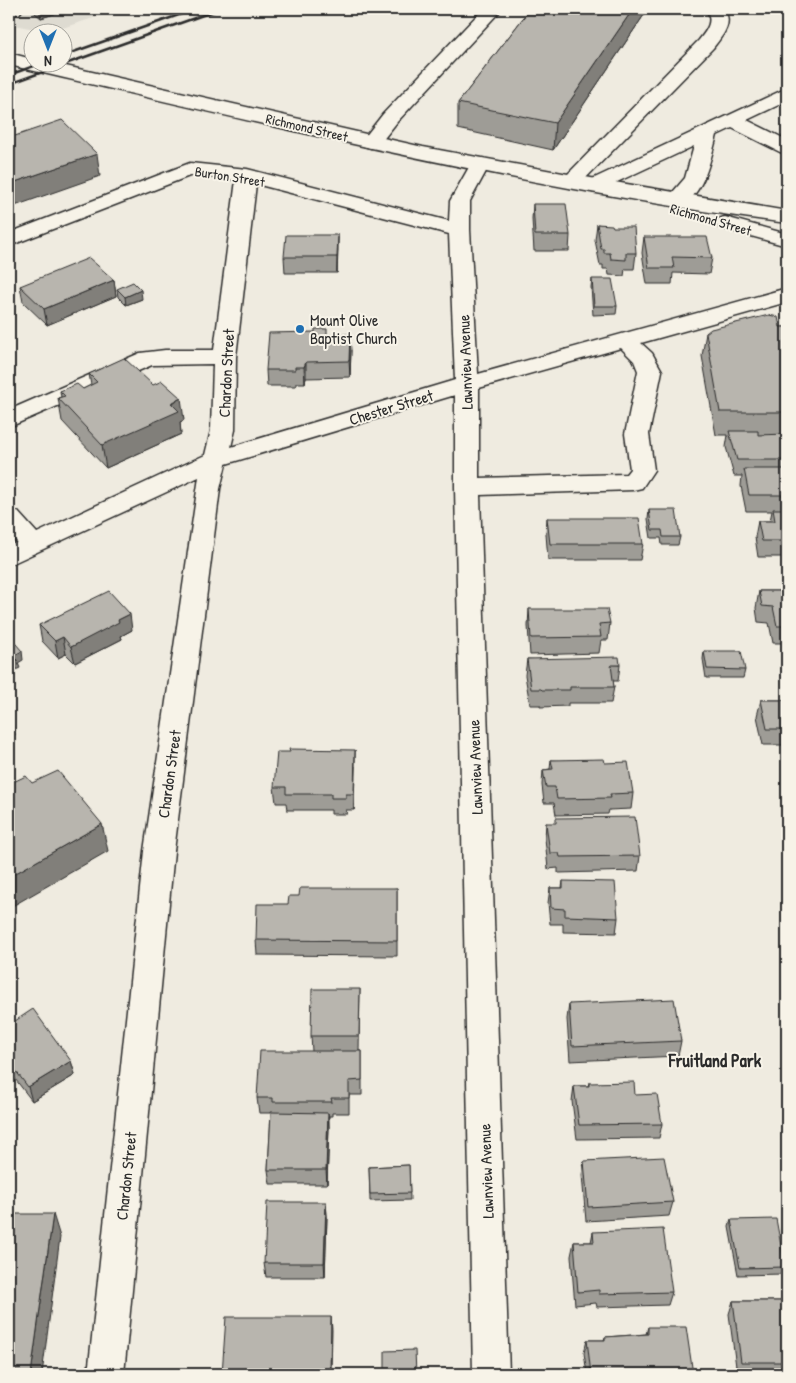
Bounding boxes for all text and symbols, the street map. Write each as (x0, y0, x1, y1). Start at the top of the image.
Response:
north arrow (22, 22, 72, 72)
text: N (44, 52, 52, 71)
street label: Richmond Street (264, 108, 350, 146)
street label: Burton Street (194, 161, 267, 191)
street label: Richmond Street (668, 198, 754, 240)
place label: Mount Olive Baptist Church (310, 309, 397, 349)
street label: Lawnview Avenue (452, 314, 478, 410)
marker: Mount Olive Baptist Church (294, 323, 306, 335)
street label: Chardon Street (213, 328, 239, 418)
street label: Chester Street (346, 384, 436, 430)
street label: Lawnview Avenue (462, 719, 488, 815)
street label: Chardon Street (152, 728, 186, 819)
district label: Fruitland Park (668, 1048, 762, 1073)
street label: Lawnview Avenue (473, 1123, 499, 1219)
street label: Chardon Street (110, 1130, 142, 1221)

